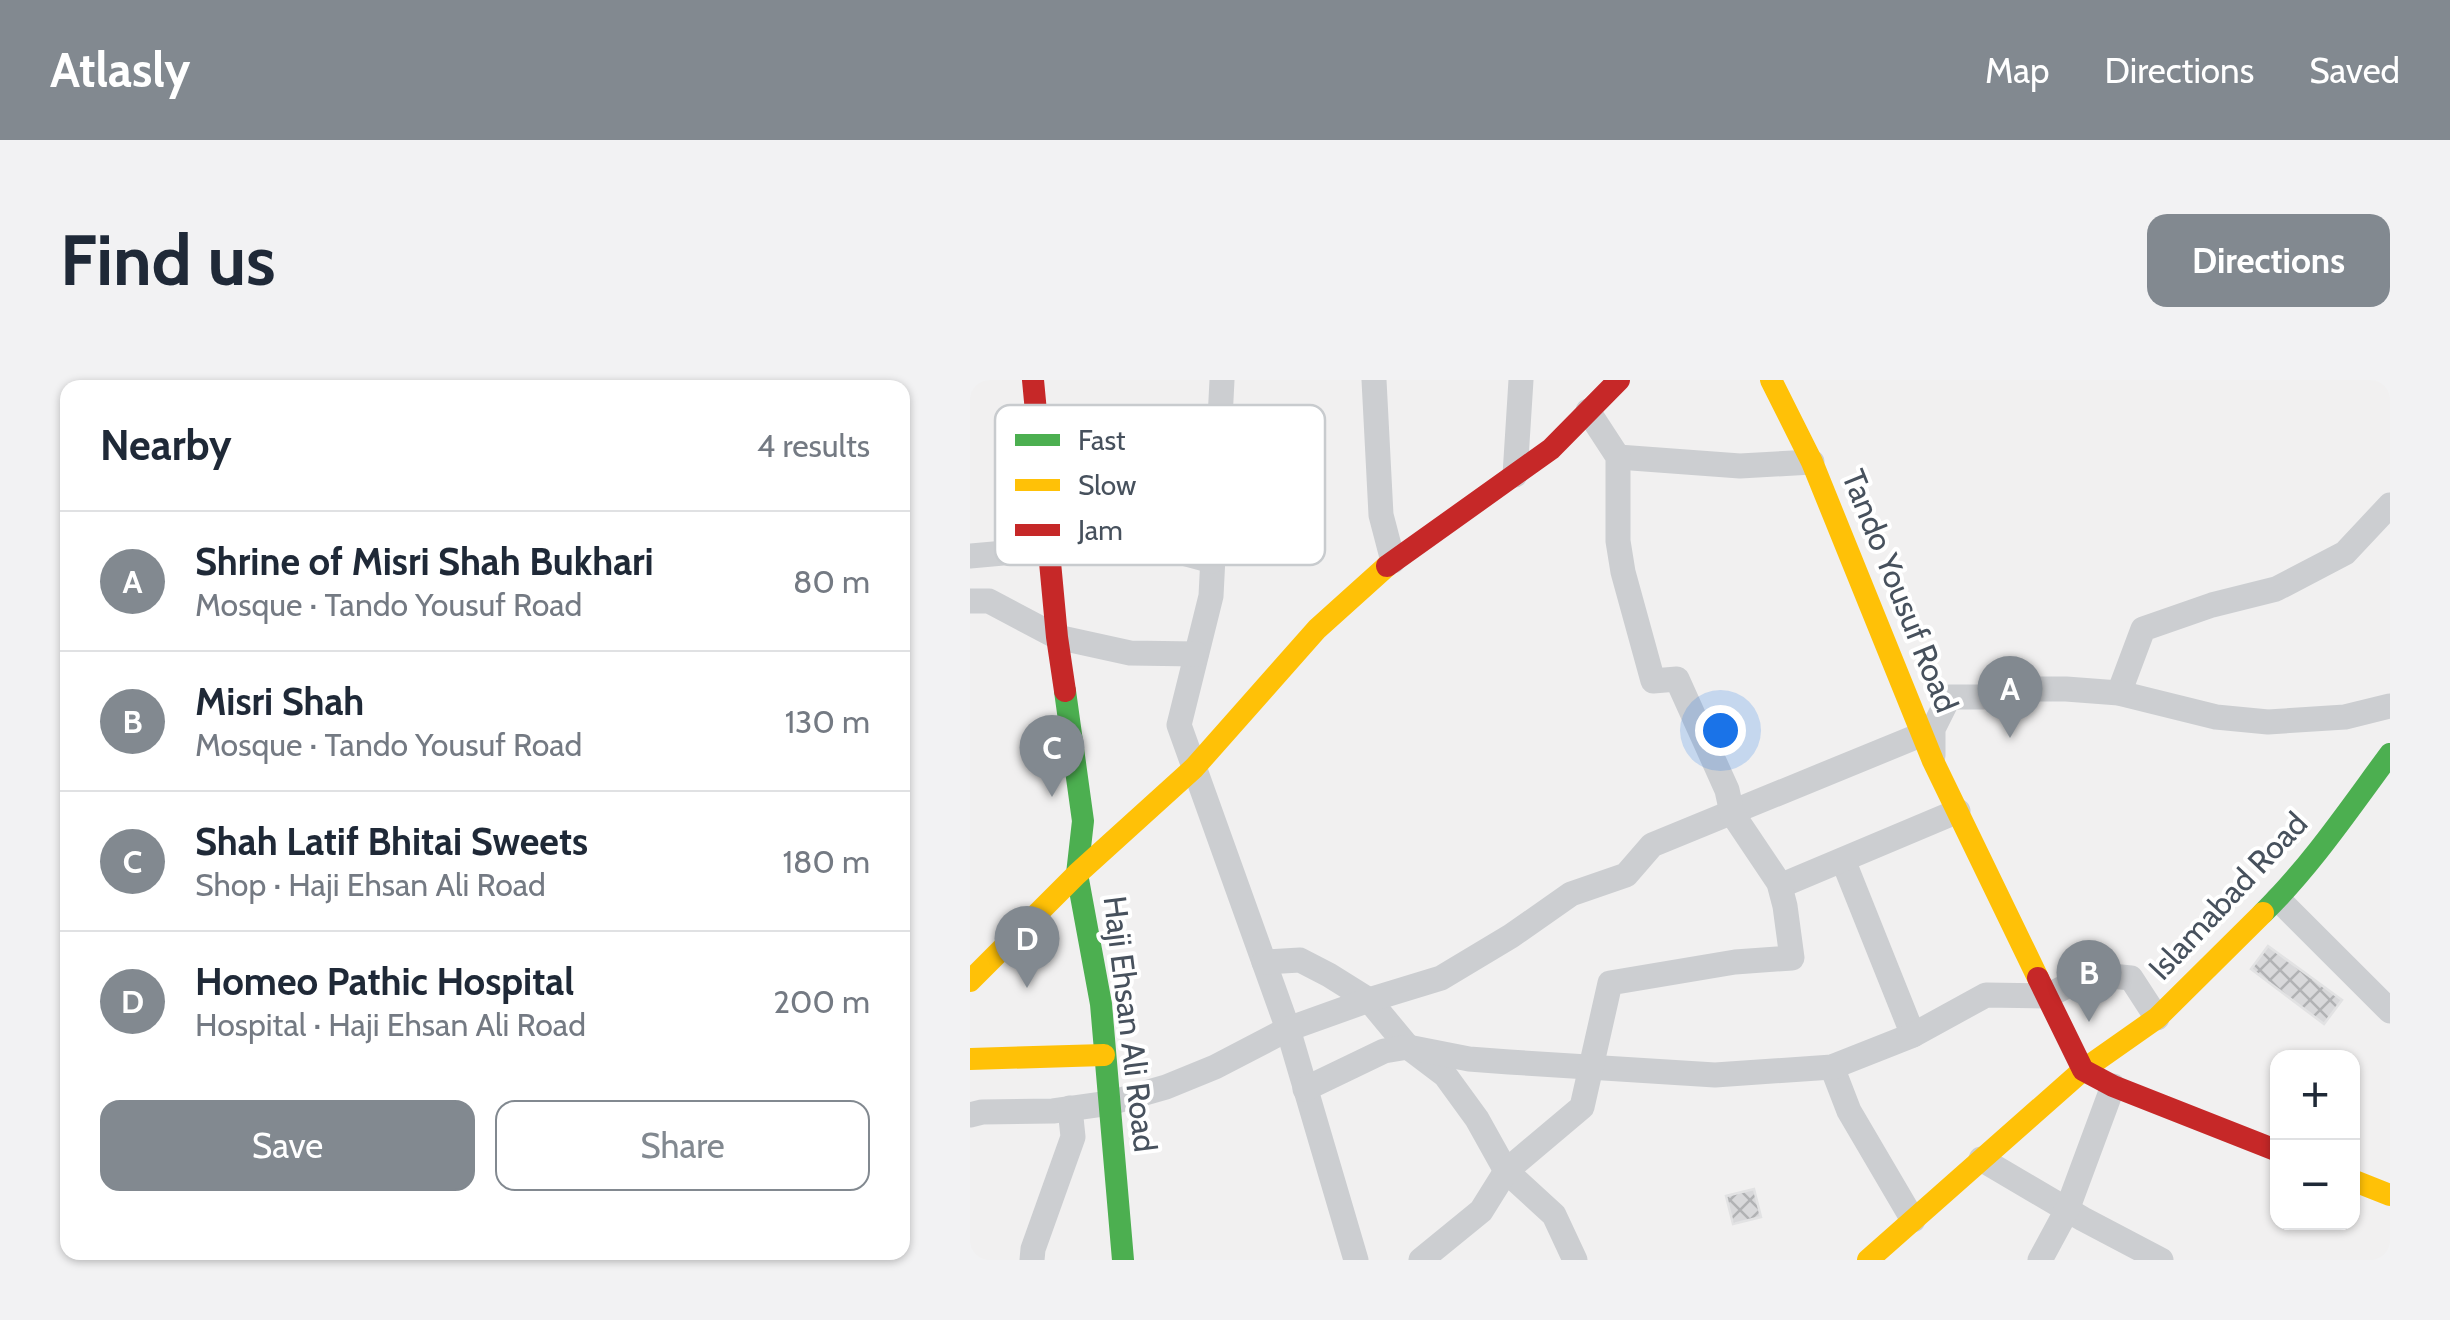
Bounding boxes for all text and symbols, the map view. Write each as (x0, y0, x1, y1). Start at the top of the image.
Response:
text: Atlasly (50, 41, 190, 99)
text: Map (1985, 49, 2050, 92)
text: Directions (2105, 49, 2254, 92)
text: Saved (2309, 49, 2400, 92)
button: Directions (2147, 214, 2390, 307)
text: Find us (60, 217, 276, 303)
legend (995, 405, 1325, 565)
text: Nearby (100, 419, 232, 471)
text: Fast (1078, 423, 1126, 457)
text: 4 results (757, 426, 870, 465)
street label: Tando Yousuf Road (1834, 464, 1967, 718)
text: Slow (1078, 468, 1136, 502)
text: Jam (1077, 513, 1123, 547)
text: Shrine of Misri Shah Bukhari (195, 538, 654, 585)
text: A (122, 562, 143, 601)
text: 80 m (793, 562, 870, 601)
text: Mosque · Tando Yousuf Road (195, 585, 582, 624)
pin: A (1978, 656, 2042, 738)
text: Misri Shah (195, 678, 364, 725)
text: B (122, 702, 143, 741)
text: 130 m (785, 702, 870, 741)
your location (1695, 705, 1746, 756)
pin: C (1019, 714, 1084, 797)
text: Mosque · Tando Yousuf Road (195, 725, 582, 764)
street label: Islamabad Road (2140, 804, 2315, 988)
text: Shah Latif Bhitai Sweets (195, 818, 588, 865)
text: C (123, 842, 142, 881)
text: 180 m (783, 842, 870, 881)
text: Shop · Haji Ehsan Ali Road (195, 865, 546, 904)
street label: Haji Ehsan Ali Road (1095, 894, 1166, 1154)
pin: D (994, 906, 1060, 988)
pin: B (2056, 940, 2122, 1022)
text: Homeo Pathic Hospital (195, 958, 574, 1005)
text: D (121, 982, 144, 1021)
text: 200 m (773, 982, 870, 1021)
text: Hospital · Haji Ehsan Ali Road (195, 1005, 586, 1044)
map controls (2270, 1050, 2360, 1230)
button: + (2270, 1050, 2360, 1140)
button: Save (100, 1100, 475, 1191)
button: Share (495, 1100, 870, 1191)
button: − (2270, 1140, 2360, 1230)

